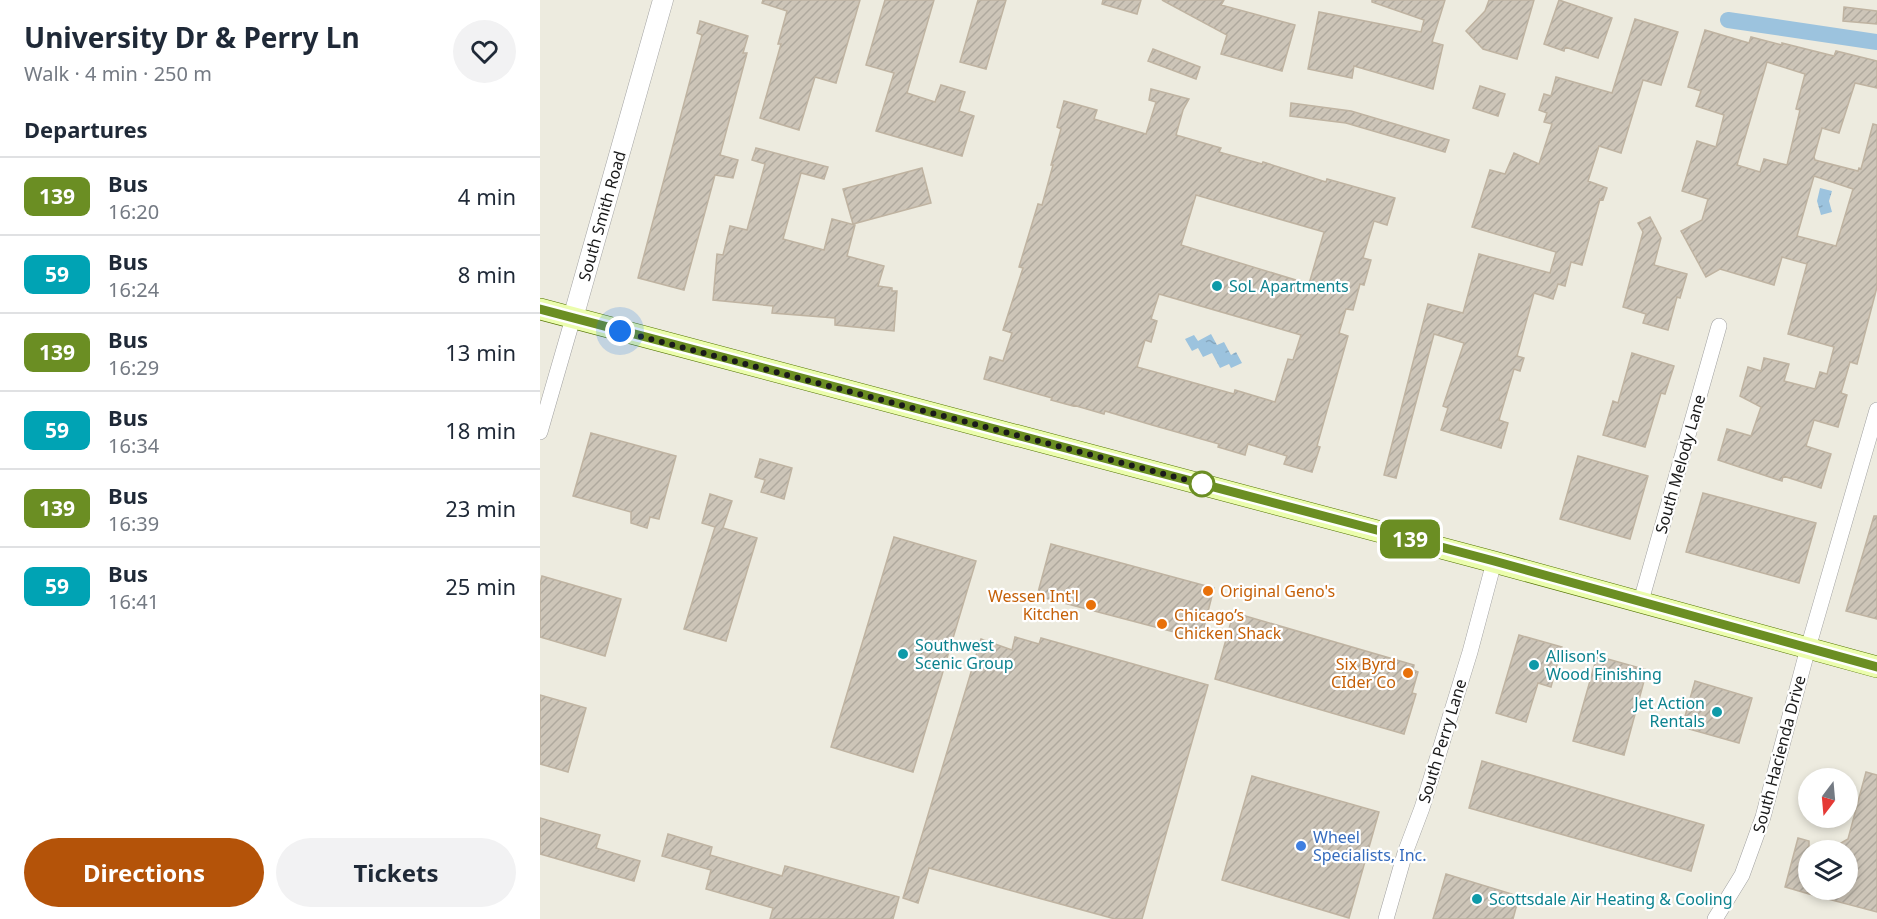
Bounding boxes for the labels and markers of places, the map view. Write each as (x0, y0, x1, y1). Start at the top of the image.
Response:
place label: SoL Apartments (1229, 275, 1349, 297)
marker: SoL Apartments (1210, 279, 1224, 293)
unlabelled marker (1189, 471, 1215, 497)
place label: Original Geno's (1220, 580, 1335, 602)
marker: Original Geno's (1201, 584, 1215, 598)
place label: Wessen Int'l Kitchen (988, 585, 1079, 625)
marker: Wessen Int'l Kitchen (1084, 598, 1098, 612)
place label: Chicago’s Chicken Shack (1174, 604, 1282, 644)
marker: Chicago’s Chicken Shack (1155, 617, 1169, 631)
place label: Southwest Scenic Group (915, 634, 1014, 674)
place label: Allison's Wood Finishing (1546, 645, 1662, 685)
marker: Southwest Scenic Group (896, 647, 910, 661)
place label: Six Byrd CIder Co (1331, 653, 1396, 693)
marker: Allison's Wood Finishing (1527, 658, 1541, 672)
marker: Six Byrd CIder Co (1401, 666, 1415, 680)
place label: Jet Action Rentals (1632, 692, 1705, 732)
marker: Jet Action Rentals (1710, 705, 1724, 719)
place label: Wheel Specialists, Inc. (1313, 826, 1427, 866)
marker: Wheel Specialists, Inc. (1294, 839, 1308, 853)
place label: Scottsdale Air Heating & Cooling (1489, 888, 1733, 910)
marker: Scottsdale Air Heating & Cooling (1470, 892, 1484, 906)

